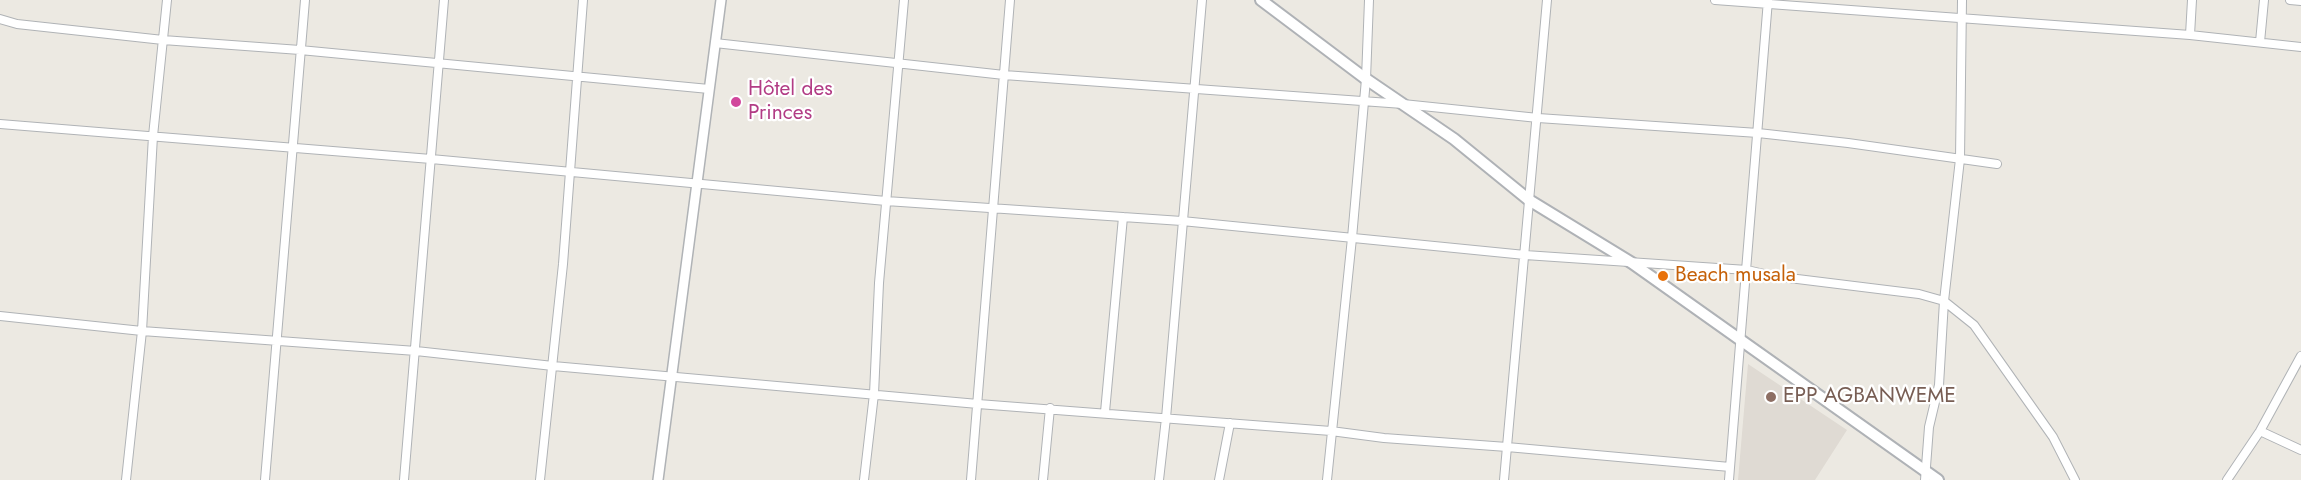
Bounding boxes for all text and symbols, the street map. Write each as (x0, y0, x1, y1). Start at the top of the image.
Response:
place label: Hôtel des Princes (748, 77, 833, 127)
marker: Hôtel des Princes (729, 95, 743, 109)
place label: Beach musala (1675, 263, 1796, 289)
marker: Beach musala (1656, 269, 1670, 283)
place label: EPP AGBANWEME (1783, 384, 1956, 410)
marker: EPP AGBANWEME (1764, 390, 1778, 404)

